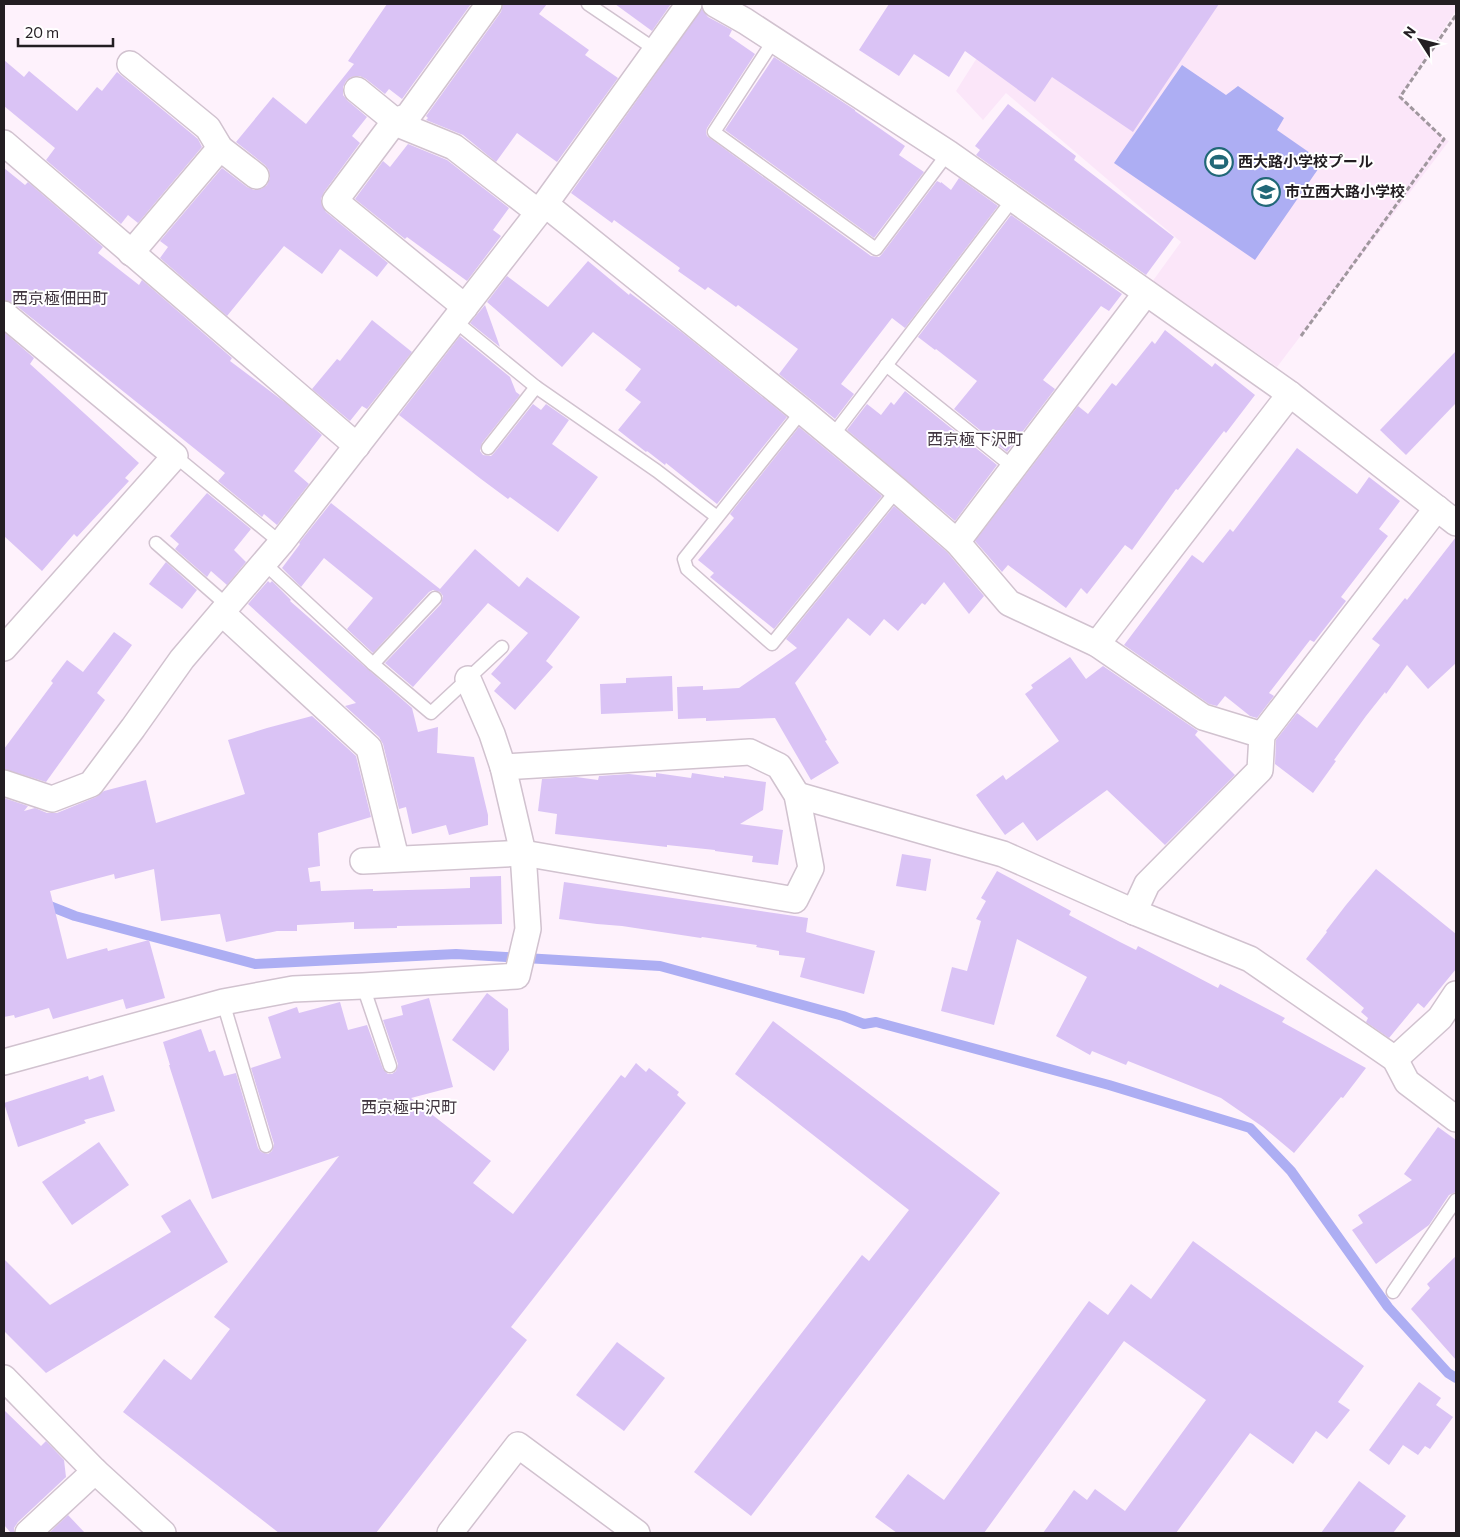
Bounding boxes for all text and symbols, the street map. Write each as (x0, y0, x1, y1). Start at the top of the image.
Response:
scale bar (18, 15, 112, 47)
north arrow (1395, 15, 1445, 65)
text: 20 m (25, 23, 59, 41)
text: N (1399, 23, 1419, 41)
sports icon: 西大路小学校プール (1204, 147, 1234, 177)
place label: 西大路小学校プール (1238, 152, 1373, 170)
school or university icon: 市立西大路小学校 (1251, 177, 1281, 207)
place label: 市立西大路小学校 (1285, 182, 1405, 200)
district label: 西京極佃田町 (12, 288, 108, 307)
district label: 西京極下沢町 (927, 429, 1023, 448)
district label: 西京極中沢町 (361, 1097, 457, 1116)

